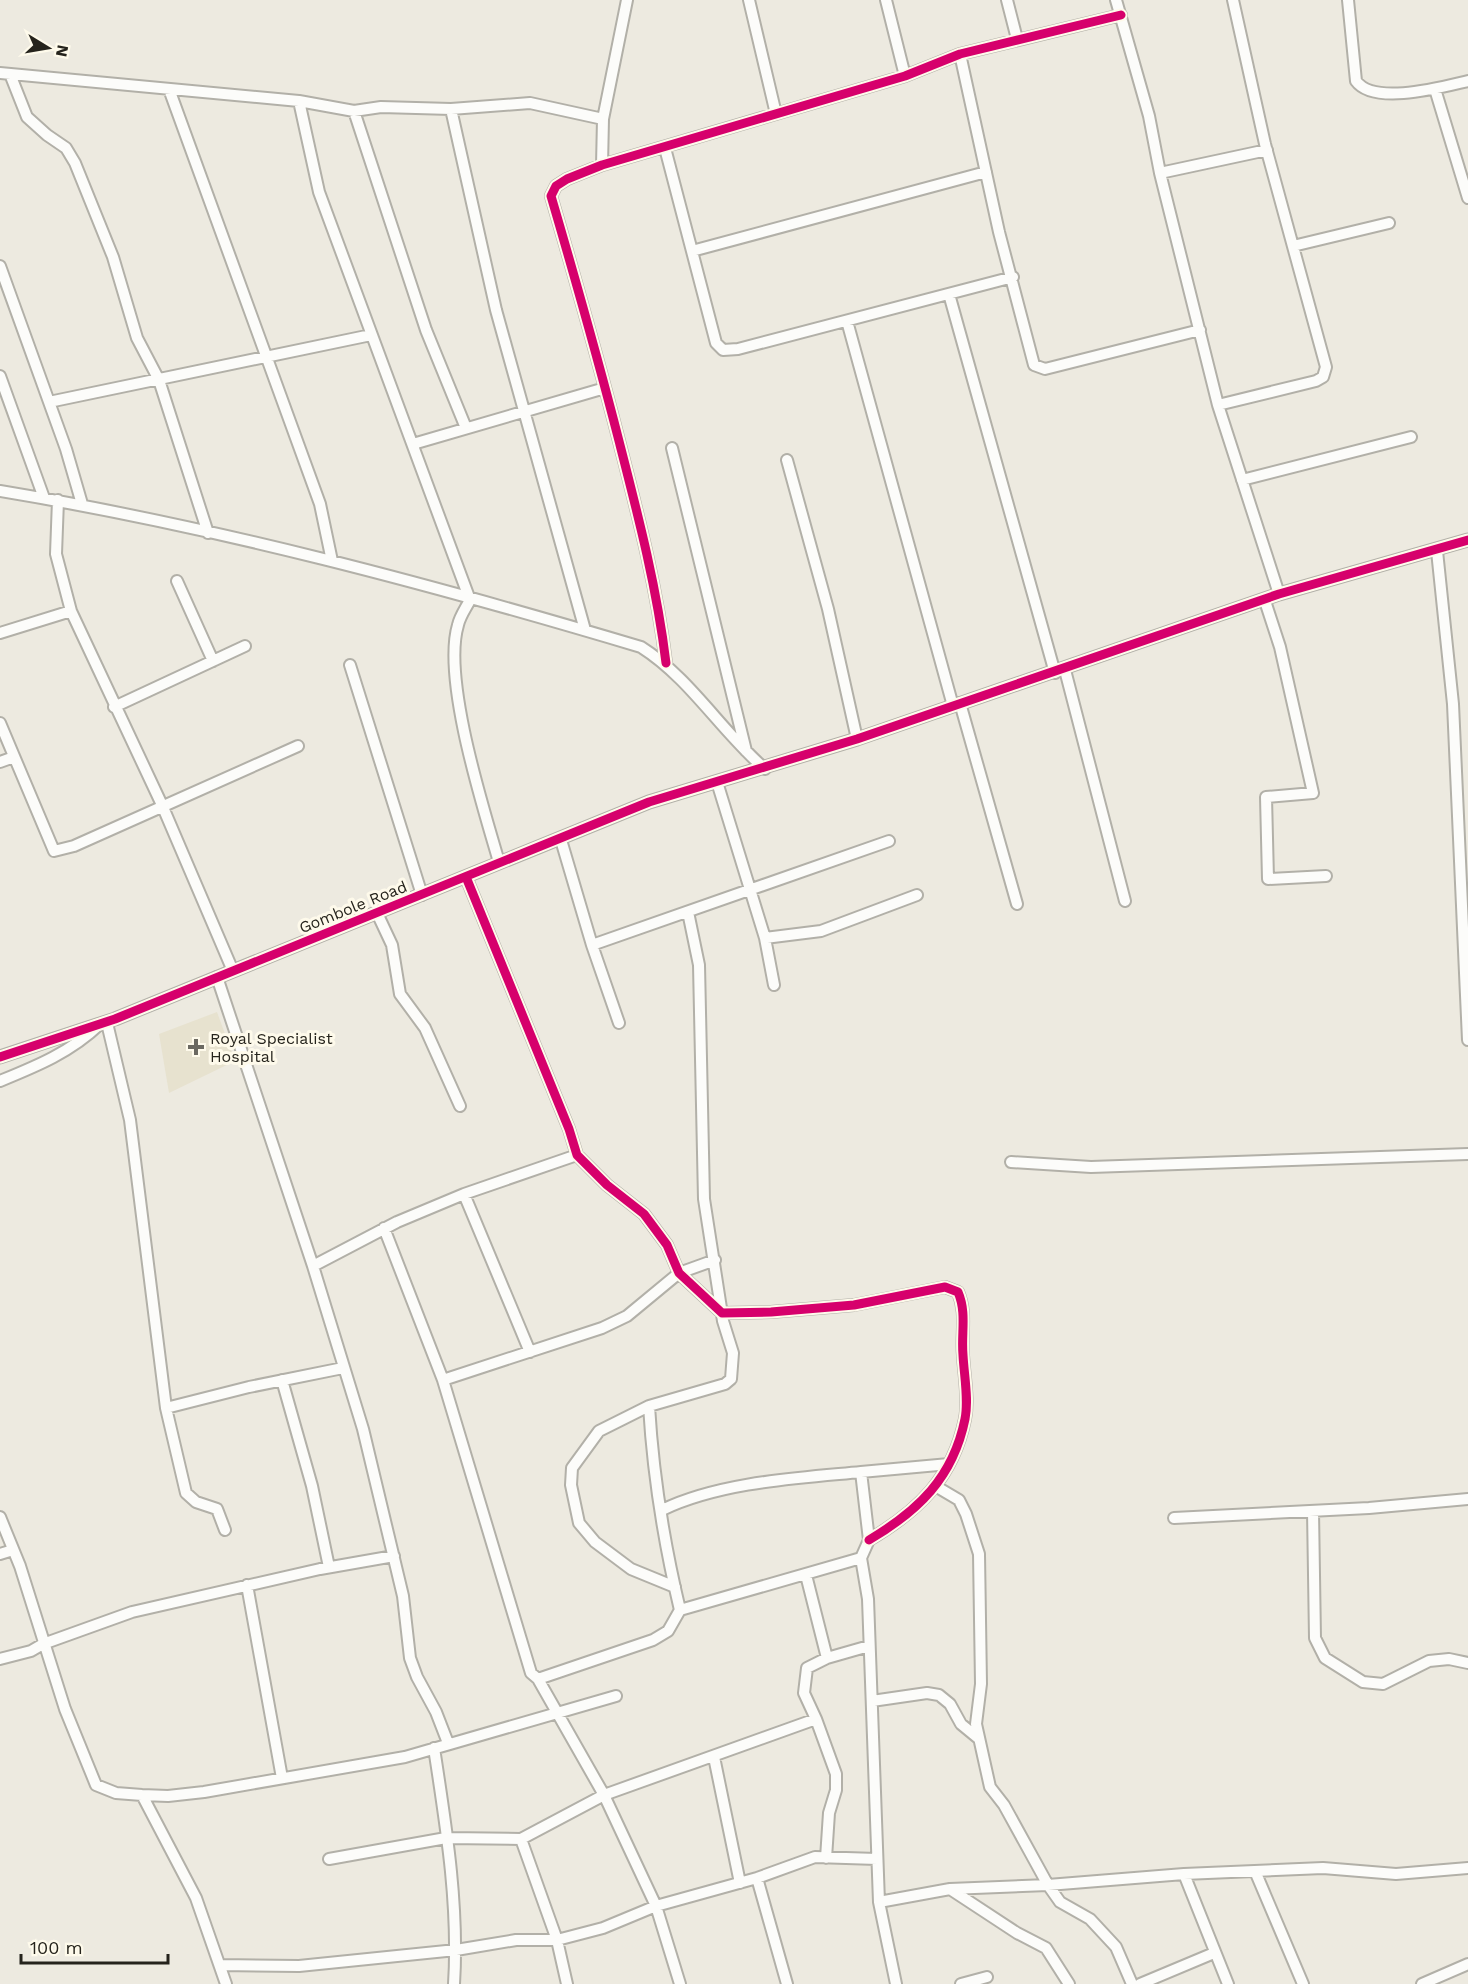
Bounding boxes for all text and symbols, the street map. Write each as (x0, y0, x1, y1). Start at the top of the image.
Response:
north arrow (18, 18, 78, 78)
text: N (52, 43, 73, 58)
street label: Gombole Road (296, 877, 410, 937)
place label: Royal Specialist Hospital (210, 1029, 333, 1066)
marker: Royal Specialist Hospital (187, 1038, 205, 1056)
scale bar (21, 1927, 168, 1965)
text: 100 m (30, 1937, 83, 1958)

